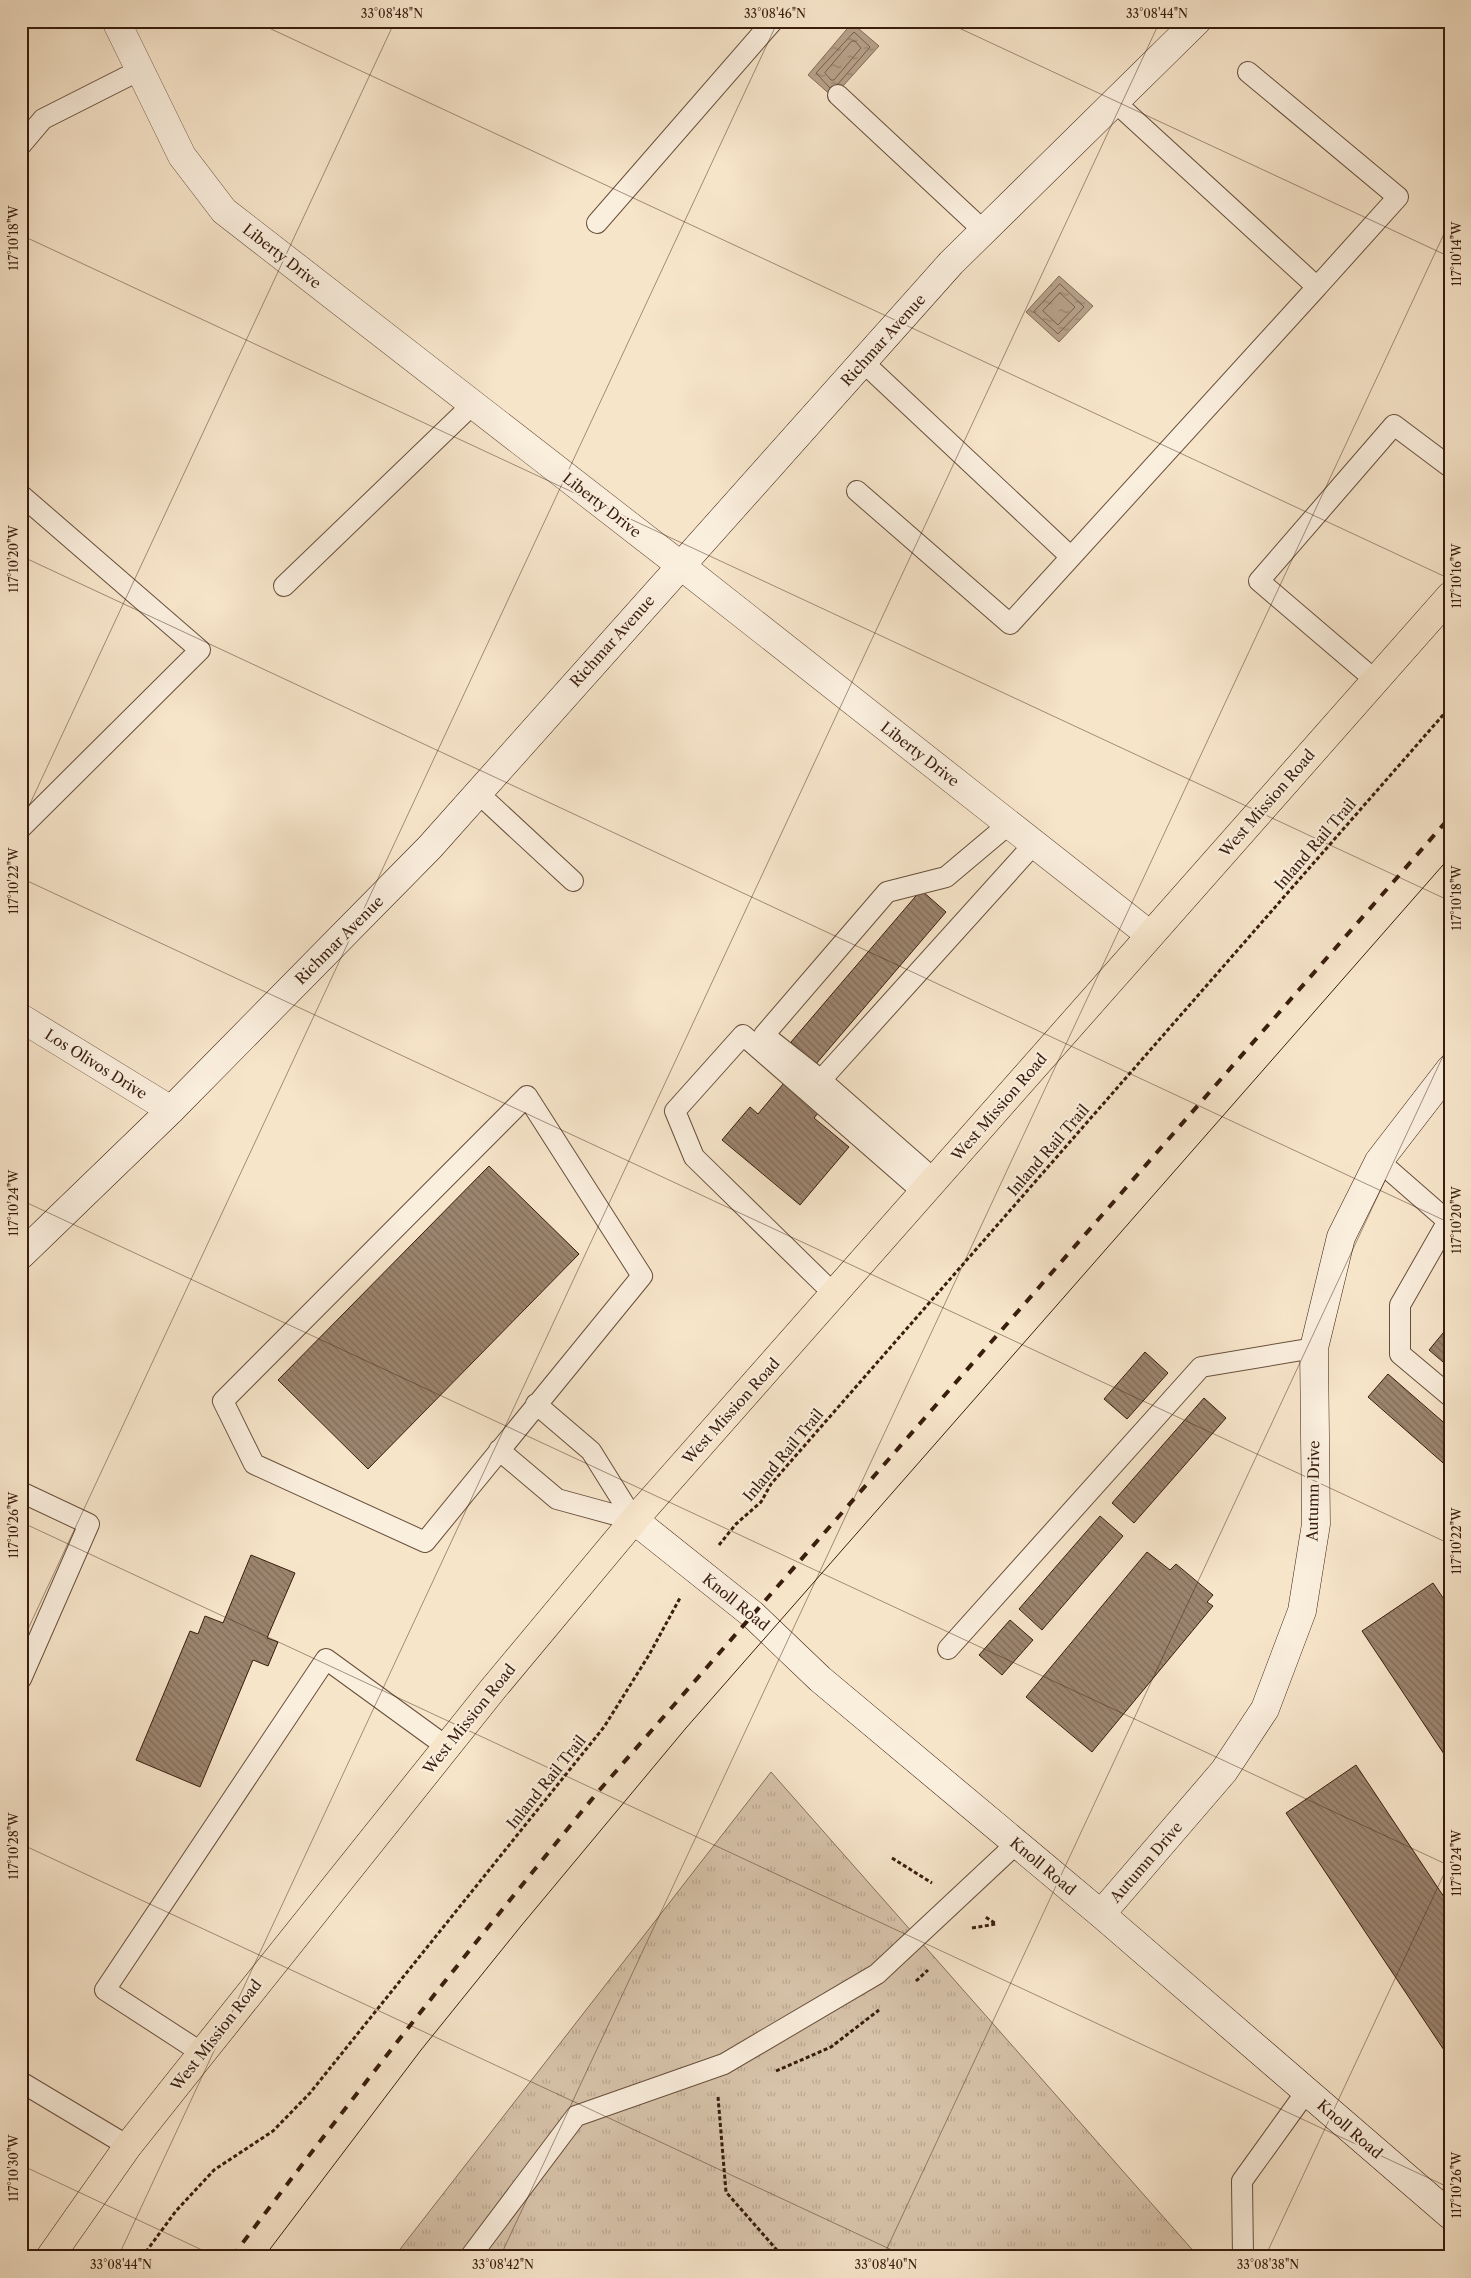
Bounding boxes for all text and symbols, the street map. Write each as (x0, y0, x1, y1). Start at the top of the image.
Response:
text: 33°08'48"N (361, 6, 423, 21)
text: 33°08'46"N (744, 6, 806, 21)
text: 33°08'44"N (1126, 6, 1188, 21)
text: 117°10'18"W (6, 205, 21, 270)
street label: Liberty Drive (239, 219, 325, 293)
text: 117°10'14"W (1449, 221, 1464, 286)
street label: Richmar Avenue (837, 290, 929, 390)
street label: Liberty Drive (559, 468, 645, 542)
text: 117°10'20"W (6, 524, 21, 593)
text: 117°10'16"W (1449, 543, 1464, 608)
street label: Richmar Avenue (566, 591, 658, 691)
street label: Liberty Drive (877, 717, 963, 791)
street label: West Mission Road (1214, 745, 1319, 861)
street label: Inland Rail Trail (1270, 794, 1360, 894)
text: 117°10'22"W (6, 847, 21, 914)
text: 117°10'18"W (1449, 865, 1464, 930)
street label: Richmar Avenue (291, 892, 387, 988)
street label: Los Olivos Drive (41, 1025, 151, 1103)
street label: West Mission Road (946, 1049, 1051, 1165)
street label: Inland Rail Trail (1003, 1100, 1093, 1200)
text: 117°10'24"W (6, 1169, 21, 1236)
text: 117°10'20"W (1449, 1185, 1464, 1254)
street label: West Mission Road (678, 1354, 784, 1469)
street label: Inland Rail Trail (739, 1404, 828, 1505)
street label: Autumn Drive (1303, 1440, 1323, 1543)
text: 117°10'26"W (6, 1491, 21, 1558)
text: 117°10'22"W (1449, 1507, 1464, 1574)
street label: Knoll Road (699, 1569, 773, 1635)
street label: West Mission Road (418, 1660, 519, 1779)
street label: Inland Rail Trail (502, 1731, 590, 1833)
text: 117°10'28"W (6, 1812, 21, 1879)
street label: Autumn Drive (1105, 1818, 1186, 1907)
text: 117°10'24"W (1449, 1829, 1464, 1896)
street label: Knoll Road (1006, 1833, 1080, 1899)
street label: West Mission Road (166, 1975, 265, 2095)
street label: Knoll Road (1313, 2096, 1387, 2162)
text: 117°10'30"W (6, 2134, 21, 2202)
text: 117°10'26"W (1449, 2151, 1464, 2218)
text: 33°08'44"N (90, 2257, 152, 2272)
text: 33°08'42"N (472, 2257, 534, 2272)
text: 33°08'40"N (855, 2257, 917, 2272)
text: 33°08'38"N (1237, 2257, 1299, 2272)

